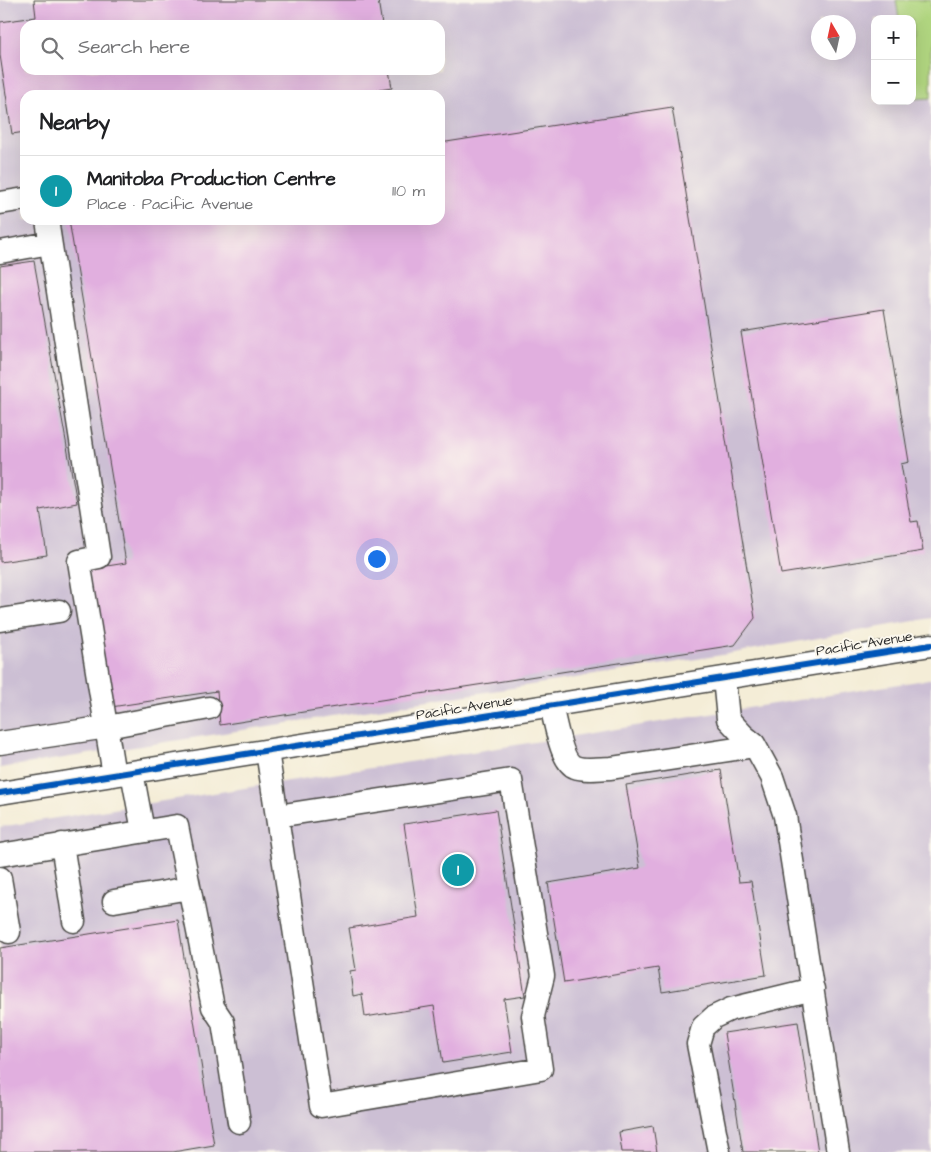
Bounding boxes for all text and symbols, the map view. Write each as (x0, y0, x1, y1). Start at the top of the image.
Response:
north arrow (811, 15, 856, 60)
map controls (871, 15, 916, 105)
button: + (871, 15, 916, 60)
search box (20, 20, 445, 75)
icon: search (38, 34, 66, 62)
text: Search here (78, 34, 190, 61)
button: − (871, 60, 916, 105)
text: Nearby (40, 108, 110, 137)
text: Manitoba Production Centre (87, 166, 336, 193)
text: 1 (55, 180, 57, 202)
text: 110 m (392, 180, 425, 202)
text: Place · Pacific Avenue (87, 193, 253, 215)
your location (364, 546, 390, 572)
street label: Pacific Avenue (814, 626, 914, 661)
street label: Pacific Avenue (414, 690, 514, 725)
pin: 1 (442, 851, 474, 889)

